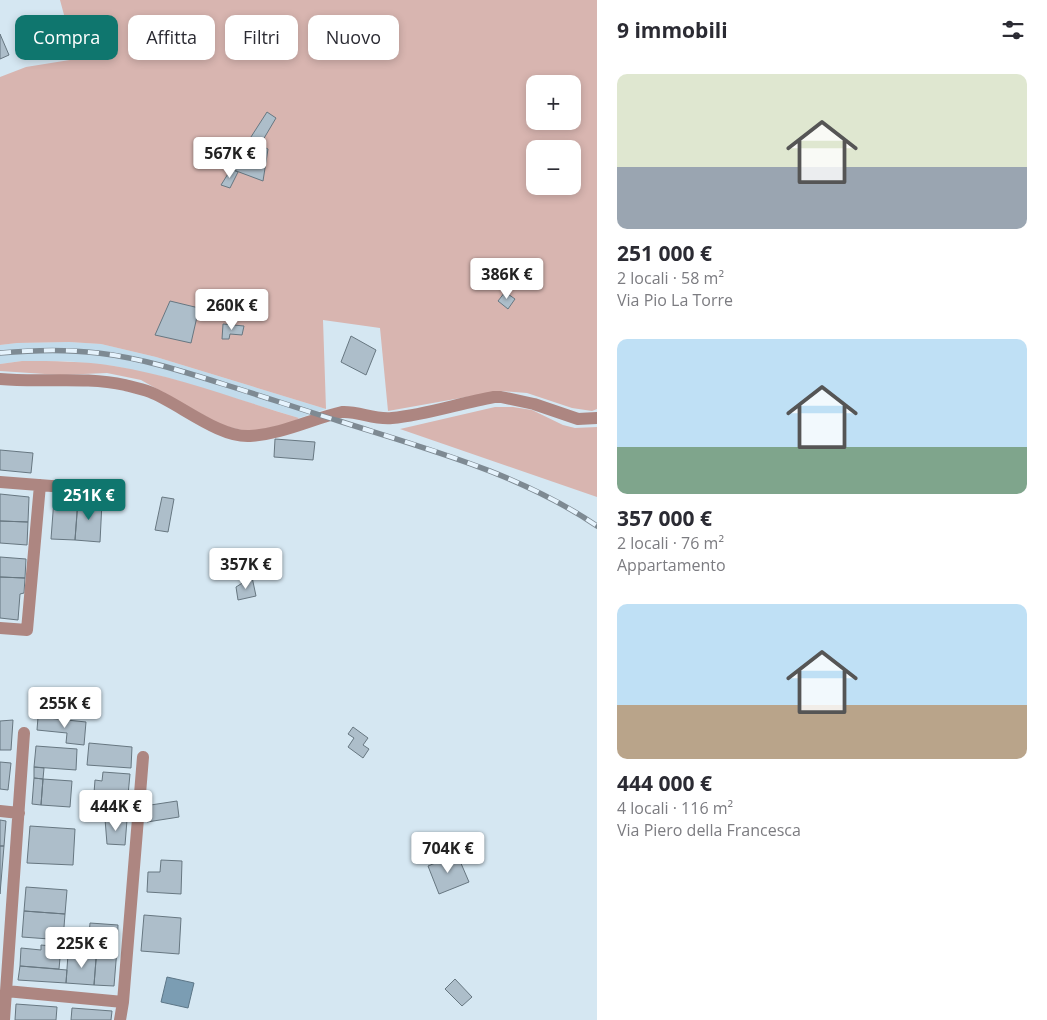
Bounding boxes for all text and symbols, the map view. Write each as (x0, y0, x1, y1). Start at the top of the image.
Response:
chip: Compra (15, 15, 118, 60)
chip: Affitta (128, 15, 215, 60)
chip: Filtri (225, 15, 298, 60)
chip: Nuovo (308, 15, 399, 60)
text: 9 immobili (617, 16, 728, 44)
icon: filters (999, 16, 1027, 44)
map controls (526, 75, 581, 195)
button: + (526, 75, 581, 130)
icon: home (777, 107, 867, 197)
pin: 567K € (189, 136, 271, 179)
button: − (526, 140, 581, 195)
text: 567K € (204, 142, 256, 164)
text: 251 000 € (617, 239, 712, 267)
pin: 386K € (466, 258, 548, 300)
text: 386K € (481, 263, 533, 285)
text: 2 locali · 58 m² (617, 267, 724, 289)
pin: 260K € (191, 288, 273, 331)
text: Via Pio La Torre (617, 289, 733, 311)
text: 260K € (206, 294, 258, 316)
icon: home (777, 372, 867, 462)
pin: 251K € (48, 478, 130, 521)
text: 251K € (63, 484, 115, 506)
text: 357 000 € (617, 504, 712, 532)
text: 2 locali · 76 m² (617, 532, 724, 554)
pin: 357K € (205, 548, 287, 590)
text: 357K € (220, 553, 272, 575)
text: Appartamento (617, 554, 726, 576)
icon: home (777, 637, 867, 727)
pin: 255K € (24, 686, 106, 729)
text: 255K € (39, 692, 91, 714)
text: 444 000 € (617, 769, 712, 797)
pin: 444K € (75, 790, 157, 832)
text: 444K € (90, 795, 142, 817)
text: 4 locali · 116 m² (617, 797, 733, 819)
text: Via Piero della Francesca (617, 819, 801, 841)
pin: 704K € (407, 832, 489, 874)
text: 704K € (422, 837, 474, 859)
pin: 225K € (41, 926, 123, 969)
text: 225K € (56, 932, 108, 954)

